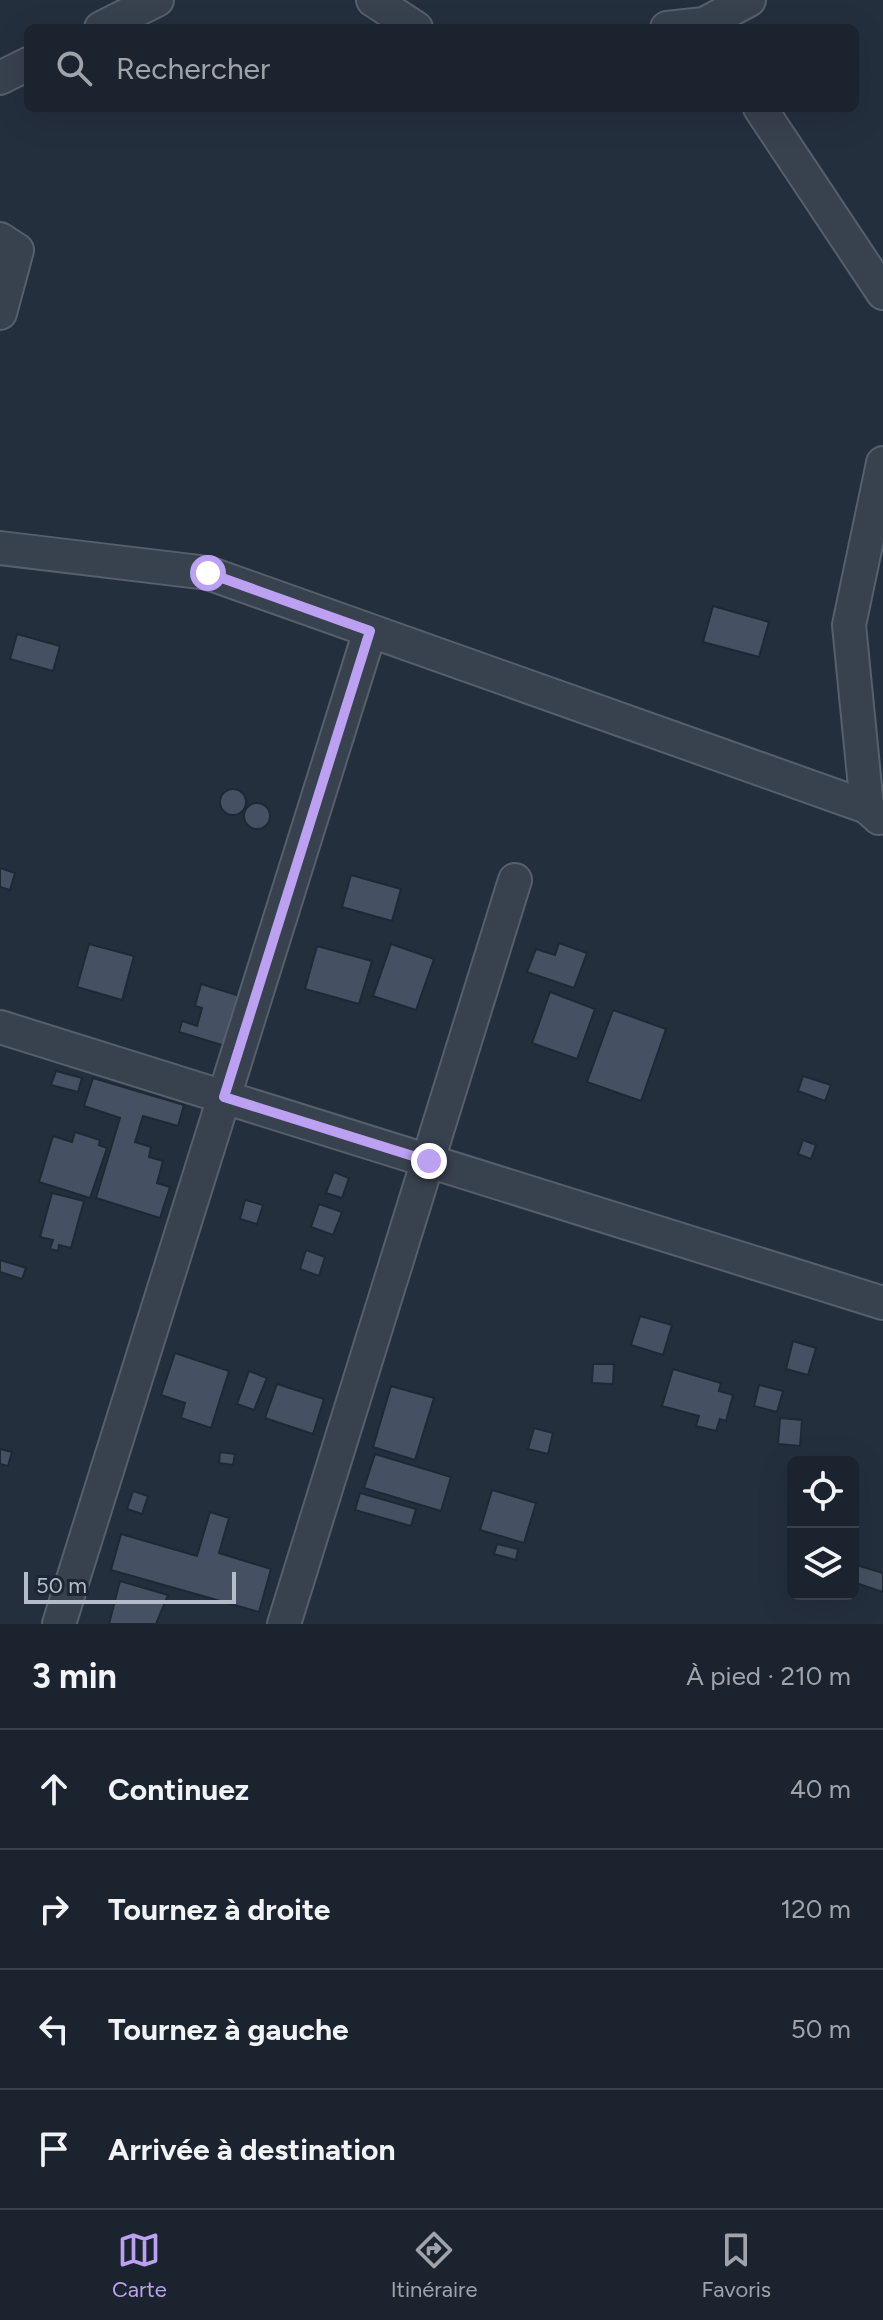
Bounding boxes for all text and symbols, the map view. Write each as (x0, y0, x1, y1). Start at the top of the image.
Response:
search box (24, 24, 859, 112)
icon: search (52, 46, 96, 90)
text: Rechercher (116, 50, 270, 87)
route start (190, 555, 226, 591)
route end (411, 1143, 447, 1179)
map controls (787, 1456, 859, 1600)
button: locate (787, 1456, 859, 1528)
button: layers (787, 1528, 859, 1600)
scale bar (24, 1568, 236, 1604)
text: 50 m (36, 1572, 87, 1599)
text: 3 min (32, 1656, 117, 1697)
text: À pied · 210 m (686, 1660, 851, 1692)
icon: ahead (32, 1767, 76, 1811)
text: Continuez (108, 1771, 249, 1808)
text: 40 m (790, 1773, 851, 1805)
icon: right (32, 1887, 76, 1931)
text: Tournez à droite (108, 1891, 330, 1928)
text: 120 m (781, 1893, 851, 1925)
icon: left (32, 2007, 76, 2051)
text: Tournez à gauche (108, 2011, 349, 2048)
text: 50 m (791, 2013, 851, 2045)
icon: arrive (32, 2127, 76, 2171)
text: Arrivée à destination (108, 2131, 395, 2168)
tab: Carte (112, 2228, 167, 2303)
tab: Itinéraire (391, 2228, 478, 2303)
tab: Favoris (701, 2228, 771, 2303)

